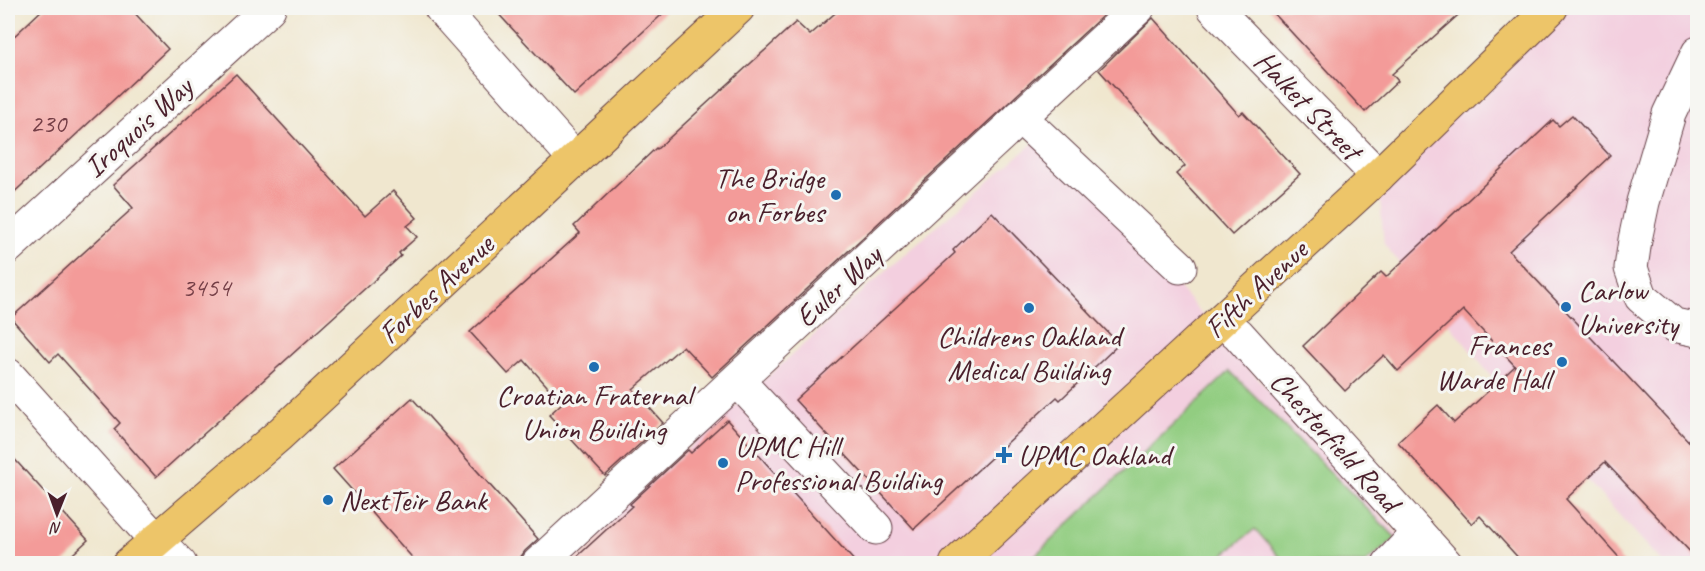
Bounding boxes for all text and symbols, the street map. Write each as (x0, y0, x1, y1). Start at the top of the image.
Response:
street label: Halket Street (1246, 42, 1373, 171)
street label: Iroquois Way (76, 67, 202, 186)
house number: 230 (30, 106, 68, 140)
place label: The Bridge on Forbes (715, 159, 827, 231)
marker: The Bridge on Forbes (829, 188, 843, 202)
street label: Forbes Avenue (371, 225, 503, 352)
street label: Fifth Avenue (1197, 230, 1317, 346)
street label: Euler Way (787, 235, 891, 335)
house number: 3454 (182, 270, 233, 304)
place label: Carlow University (1578, 271, 1681, 343)
marker: Carlow University (1559, 300, 1573, 314)
marker: Childrens Oakland Medical Building (1022, 301, 1036, 315)
place label: Childrens Oakland Medical Building (937, 317, 1125, 389)
place label: Frances Warde Hall (1436, 326, 1555, 398)
marker: Frances Warde Hall (1555, 355, 1569, 369)
marker: Croatian Fraternal Union Building (587, 360, 601, 374)
street label: Chesterfield Road (1262, 363, 1411, 522)
place label: Croatian Fraternal Union Building (496, 376, 697, 448)
place label: UPMC Hill Professional Building (735, 427, 944, 499)
place label: UPMC Oakland (1018, 436, 1175, 474)
marker: UPMC Oakland (995, 446, 1013, 464)
marker: UPMC Hill Professional Building (716, 456, 730, 470)
place label: NextTeir Bank (340, 481, 489, 519)
north arrow (27, 484, 87, 544)
marker: NextTeir Bank (321, 493, 335, 507)
text: N (49, 518, 62, 538)

